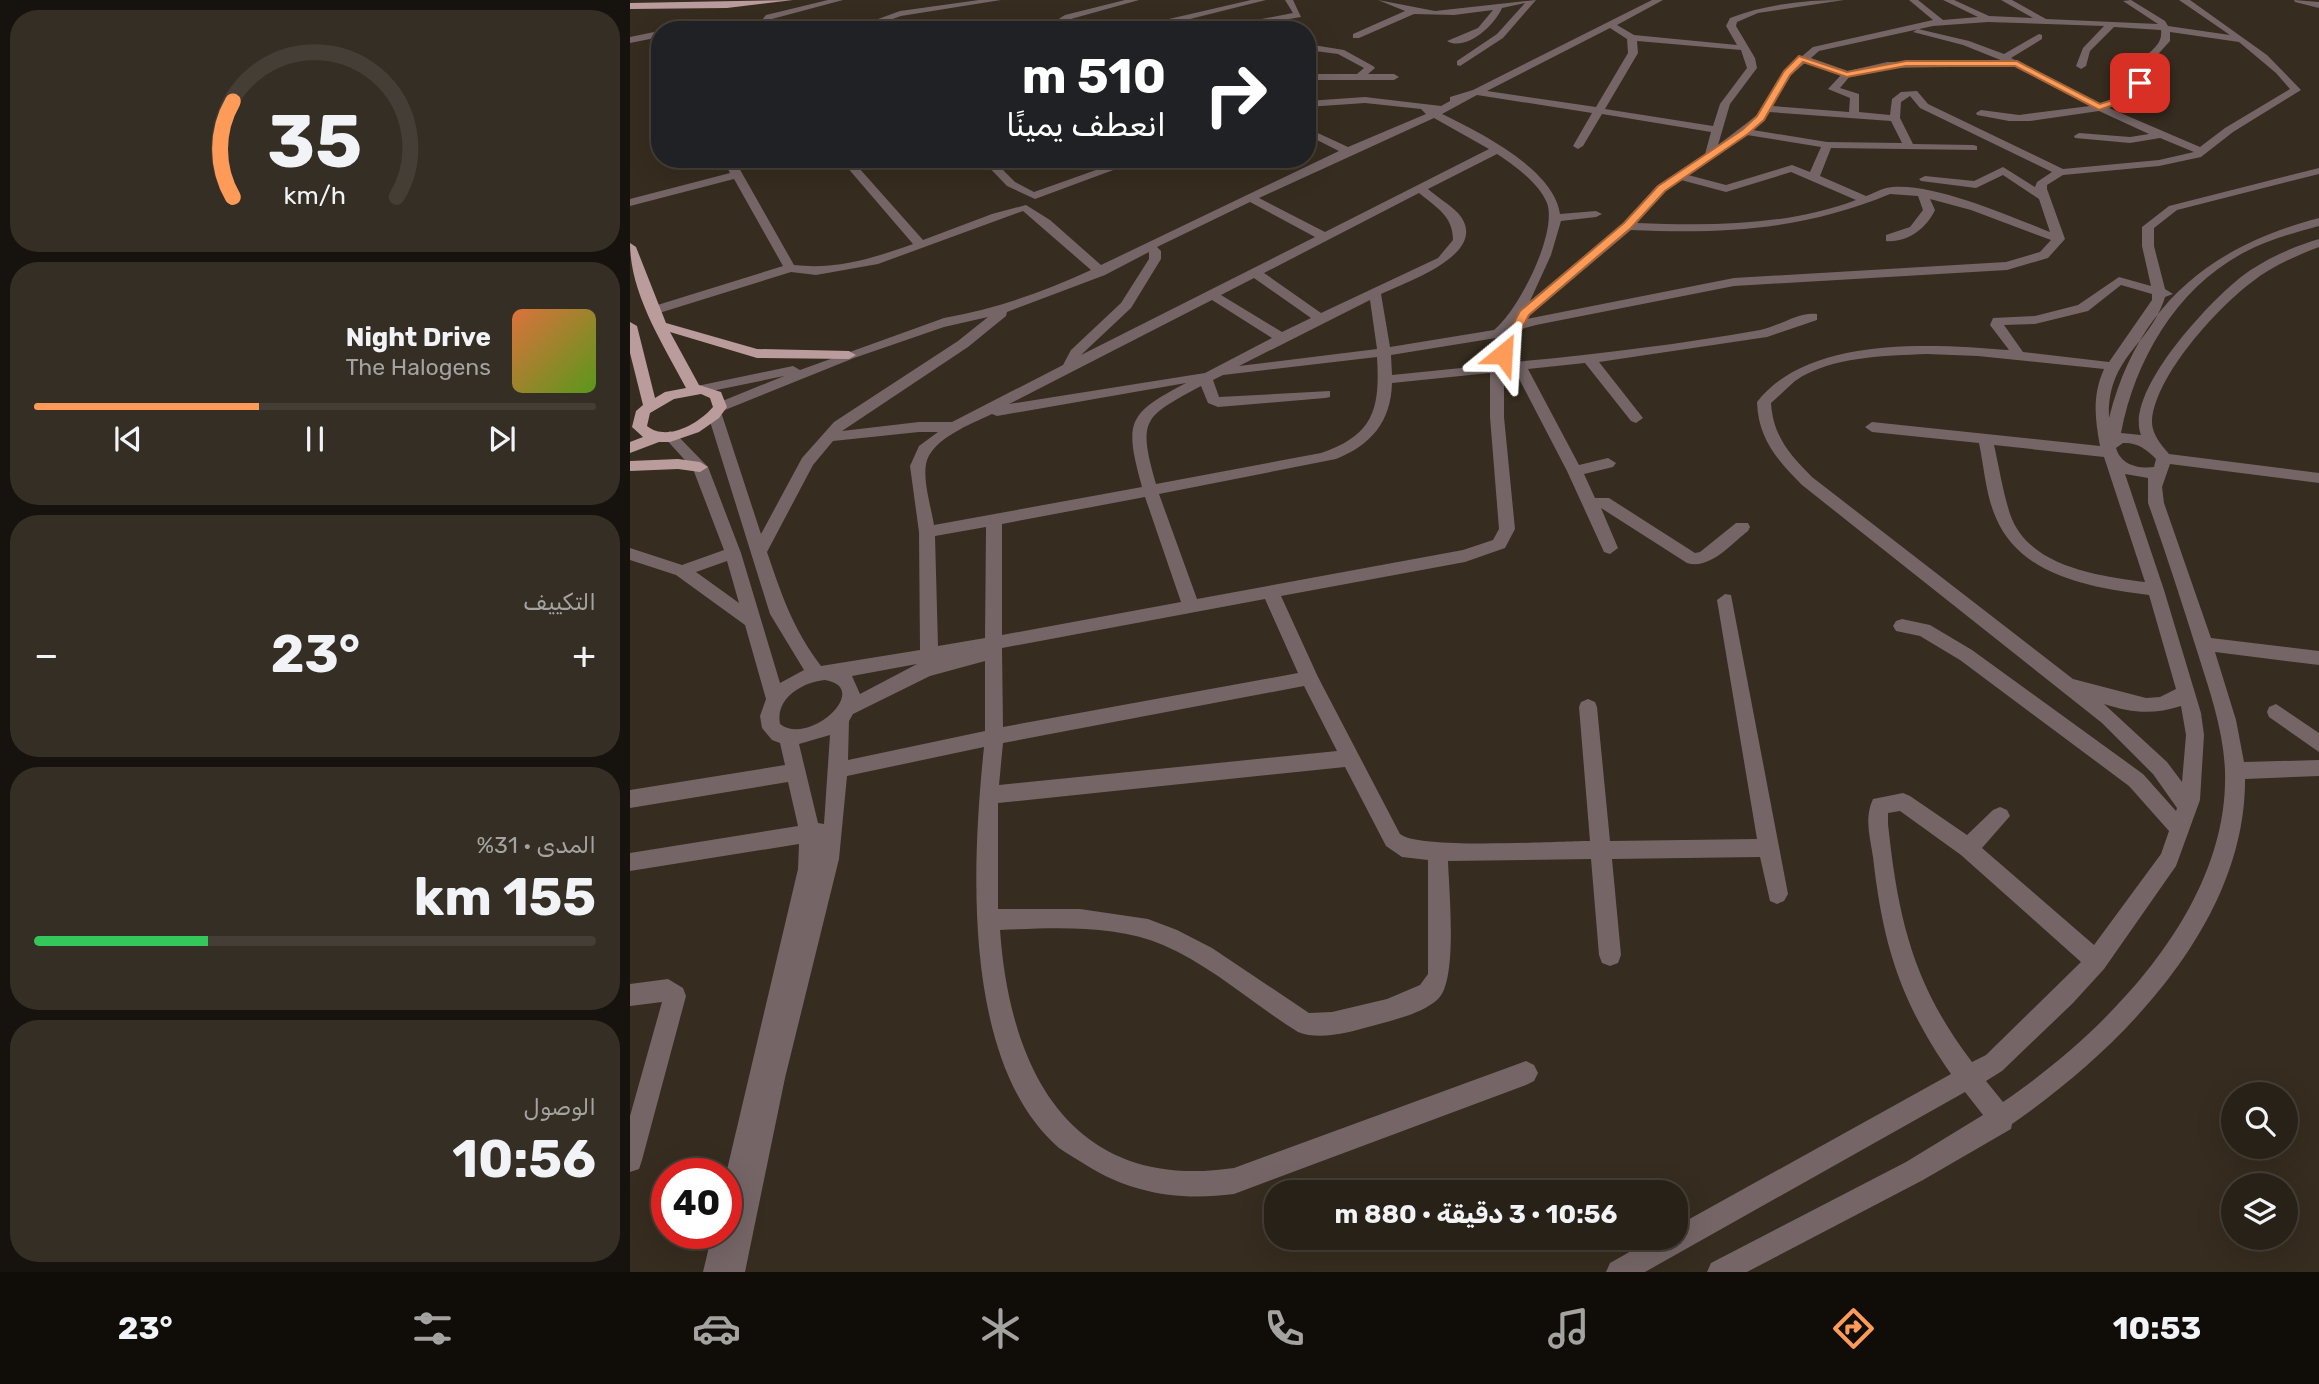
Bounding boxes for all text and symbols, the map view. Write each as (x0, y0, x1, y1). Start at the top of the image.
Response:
text: 510 m (1022, 47, 1166, 105)
icon: right (1190, 49, 1281, 140)
pin (2110, 53, 2170, 113)
icon: arrive (2121, 64, 2159, 102)
text: 35 (268, 100, 363, 186)
text: انعطف يمينًا (1006, 106, 1166, 144)
text: km/h (284, 181, 346, 210)
position arrow (1466, 317, 1540, 391)
text: Night Drive (346, 322, 491, 353)
text: The Halogens (345, 353, 491, 381)
icon: previous (109, 420, 147, 458)
icon: pause (296, 420, 334, 458)
icon: next (483, 420, 521, 458)
text: التكييف (523, 588, 596, 616)
text: 23° (271, 623, 360, 685)
text: − (34, 632, 59, 678)
text: + (572, 632, 596, 678)
text: المدى · 31% (477, 831, 596, 859)
text: 155 km (414, 866, 596, 928)
map controls (2221, 1082, 2298, 1250)
button: search (2221, 1082, 2298, 1159)
text: الوصول (524, 1093, 596, 1121)
text: 10:56 (452, 1128, 596, 1190)
speed limit sign: 40 (651, 1158, 742, 1249)
button: layers (2221, 1173, 2298, 1250)
text: 10:56 · 3 دقيقة · 880 m (1335, 1199, 1618, 1230)
icon: filters (408, 1304, 457, 1353)
icon: car (692, 1304, 741, 1353)
icon: climate (976, 1304, 1025, 1353)
icon: phone (1260, 1304, 1309, 1353)
icon: music (1544, 1304, 1593, 1353)
icon: directions (1829, 1304, 1878, 1353)
text: 23° (118, 1309, 173, 1347)
text: 10:53 (2113, 1309, 2201, 1347)

